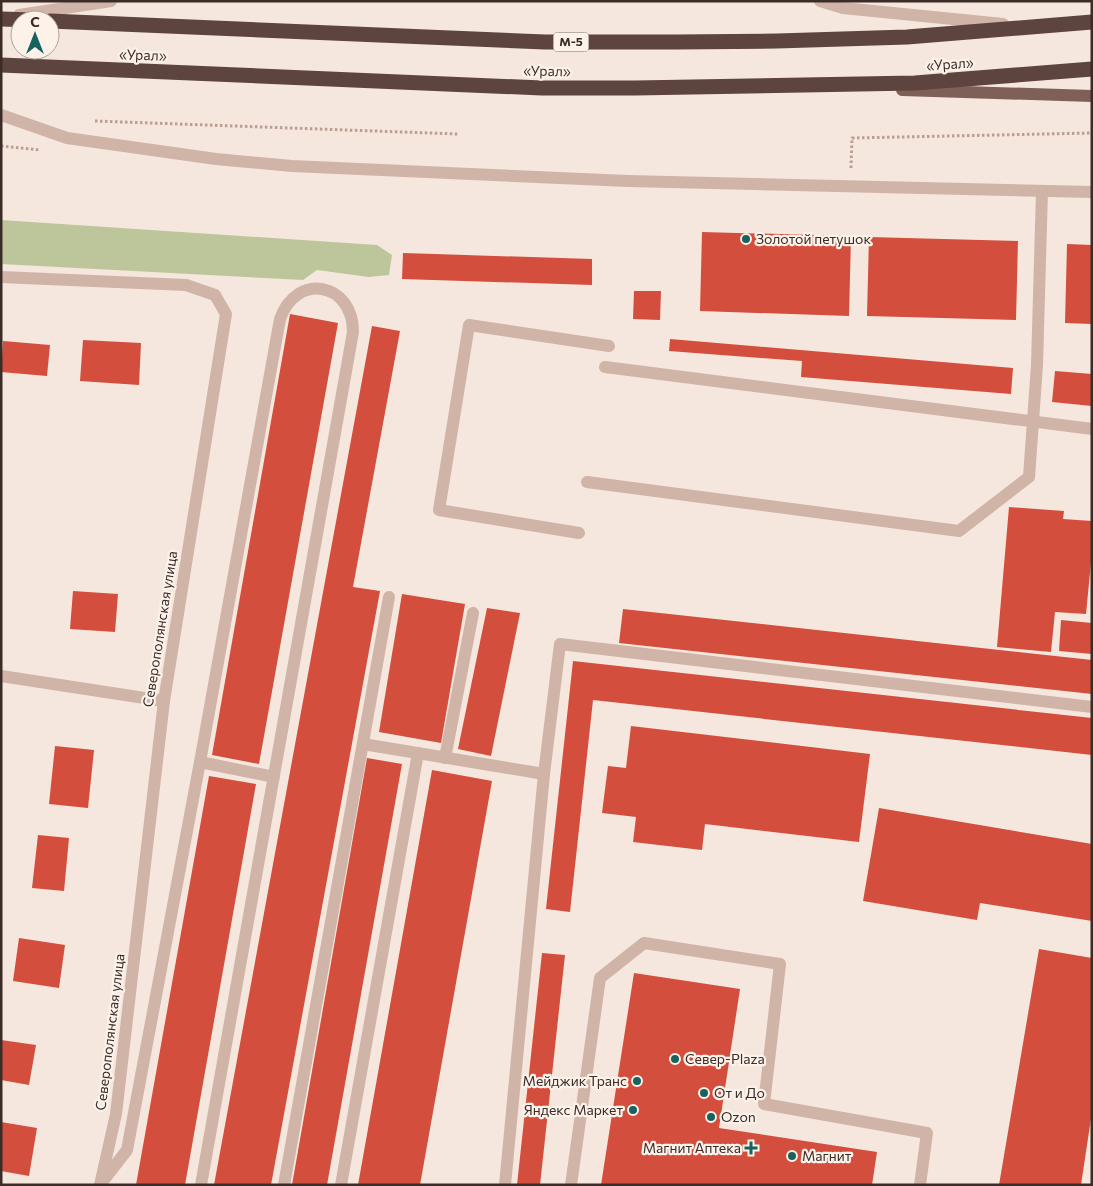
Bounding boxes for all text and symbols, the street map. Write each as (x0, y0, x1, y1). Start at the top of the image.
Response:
north arrow (10, 10, 60, 60)
text: С (30, 13, 40, 30)
road number: М-5 (554, 32, 588, 52)
street label: «Урал» (119, 45, 167, 64)
street label: «Урал» (926, 53, 974, 74)
street label: «Урал» (523, 62, 571, 79)
place label: Золотой петушок (756, 230, 871, 247)
marker: Золотой петушок (740, 233, 752, 245)
street label: Северополянская улица (139, 550, 180, 708)
street label: Северополянская улица (91, 952, 128, 1111)
place label: Север-Plaza (685, 1050, 765, 1067)
marker: Север-Plaza (669, 1053, 681, 1065)
place label: Мейджик Транс (523, 1072, 627, 1089)
marker: Мейджик Транс (631, 1075, 643, 1087)
place label: От и До (714, 1084, 765, 1101)
marker: От и До (698, 1087, 710, 1099)
place label: Яндекс Маркет (523, 1101, 623, 1118)
marker: Яндекс Маркет (627, 1104, 639, 1116)
place label: Ozon (721, 1108, 756, 1125)
marker: Ozon (705, 1111, 717, 1123)
place label: Магнит Аптека (643, 1139, 741, 1156)
marker: Магнит Аптека (745, 1142, 757, 1154)
place label: Магнит (802, 1147, 852, 1164)
marker: Магнит (786, 1150, 798, 1162)

